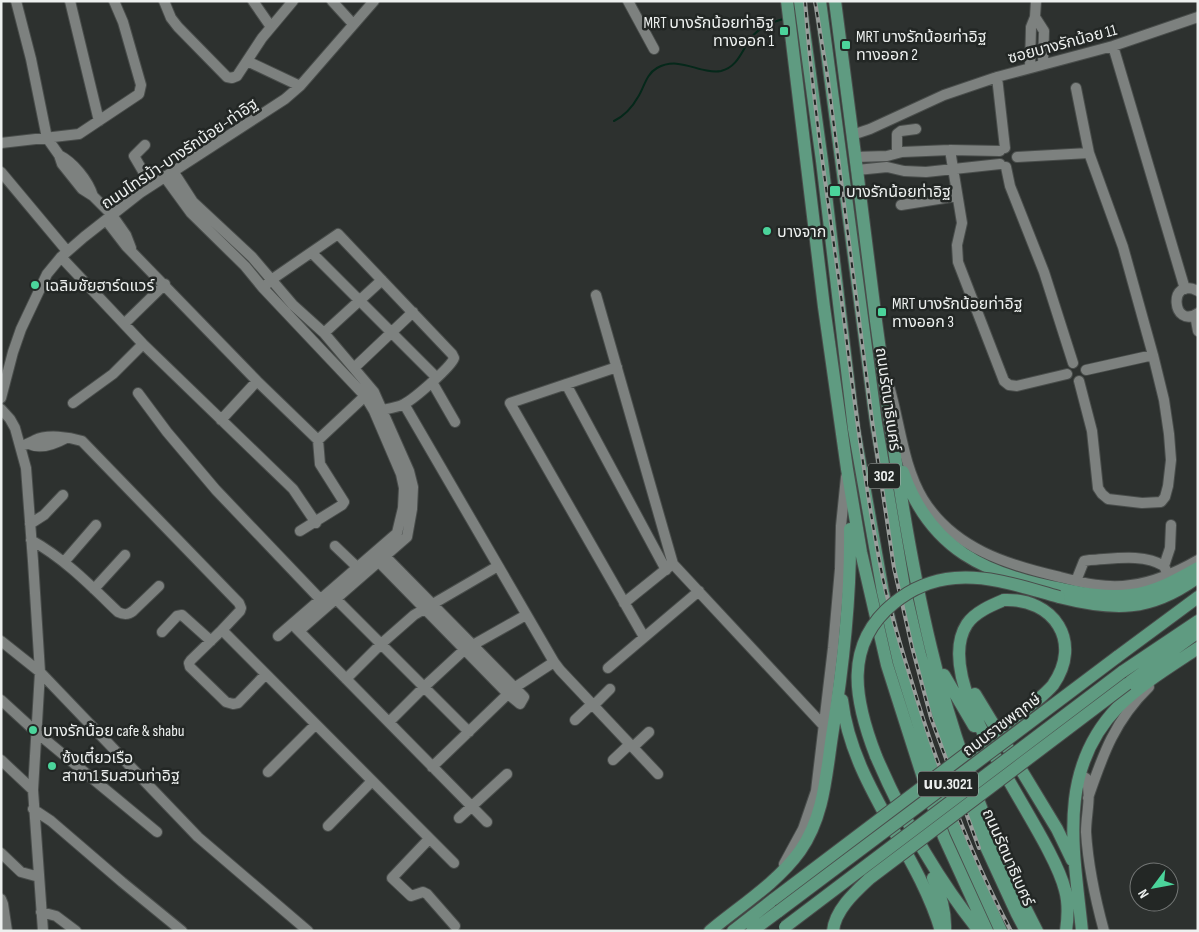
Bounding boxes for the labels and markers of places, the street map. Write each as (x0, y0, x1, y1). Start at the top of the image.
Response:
place label: MRT บางรักน้อยท่าอิฐ ทางออก 1 (643, 14, 774, 51)
marker: MRT บางรักน้อยท่าอิฐ ทางออก 1 (778, 25, 790, 37)
place label: MRT บางรักน้อยท่าอิฐ ทางออก 2 (856, 28, 987, 65)
marker: MRT บางรักน้อยท่าอิฐ ทางออก 2 (840, 39, 852, 51)
place label: บางรักน้อยท่าอิฐ (846, 183, 951, 202)
marker: บางรักน้อยท่าอิฐ (828, 184, 842, 198)
place label: บางจาก (777, 223, 826, 242)
marker: บางจาก (761, 225, 773, 237)
place label: เฉลิมชัยฮาร์ดแวร์ (45, 277, 155, 296)
marker: เฉลิมชัยฮาร์ดแวร์ (29, 279, 41, 291)
place label: MRT บางรักน้อยท่าอิฐ ทางออก 3 (892, 295, 1023, 332)
marker: MRT บางรักน้อยท่าอิฐ ทางออก 3 (876, 306, 888, 318)
place label: บางรักน้อย cafe & shabu (43, 722, 185, 741)
marker: บางรักน้อย cafe & shabu (27, 724, 39, 736)
place label: ซ้งเตี๋ยวเรือ สาขา1 ริมสวนท่าอิฐ (62, 746, 180, 786)
marker: ซ้งเตี๋ยวเรือ สาขา1 ริมสวนท่าอิฐ (46, 760, 58, 772)

